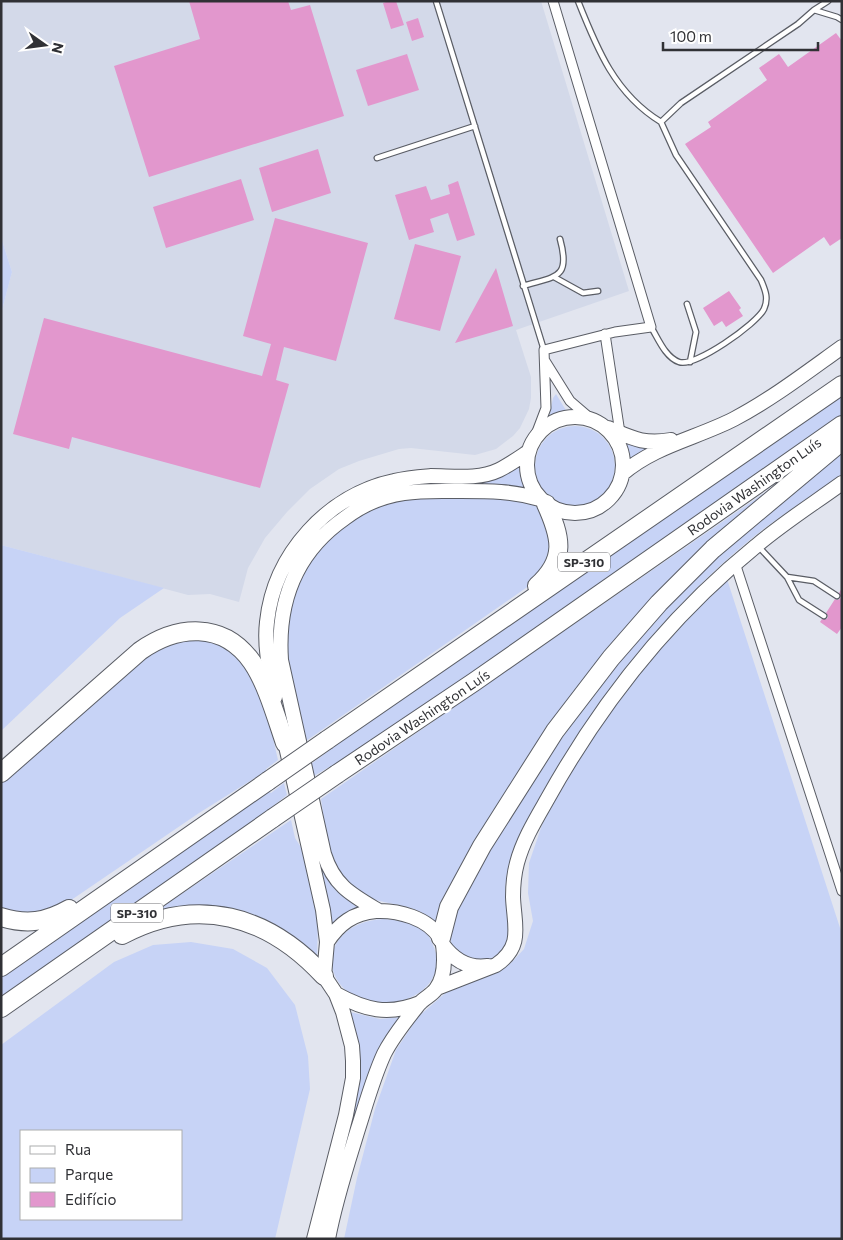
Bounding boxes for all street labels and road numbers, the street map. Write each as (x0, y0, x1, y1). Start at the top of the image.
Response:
street label: Rodovia Washington Luís (684, 433, 824, 539)
road number: SP-310 (558, 552, 610, 572)
street label: Rodovia Washington Luís (351, 665, 493, 769)
road number: SP-310 (111, 904, 163, 922)

